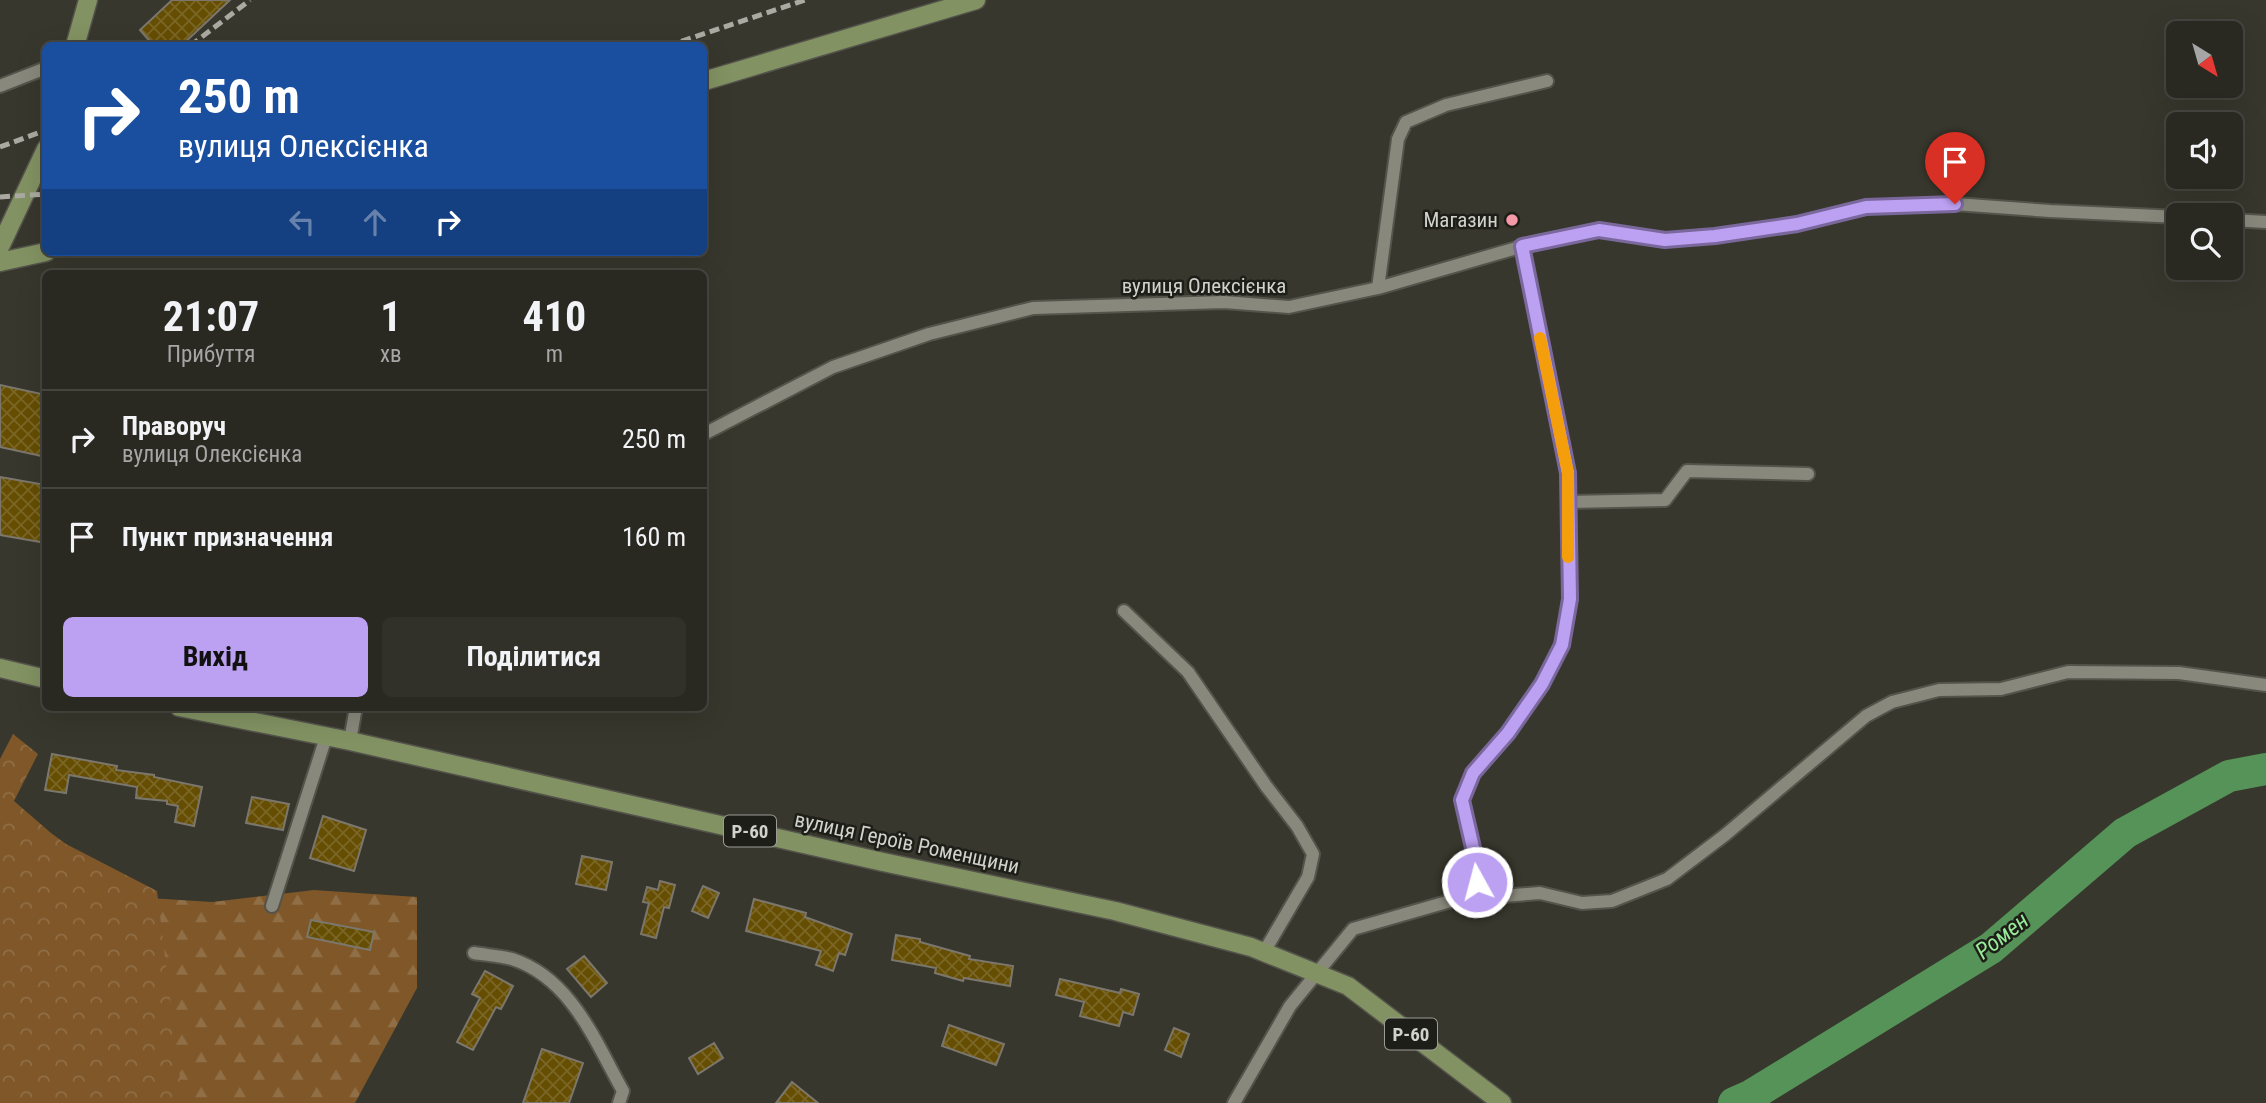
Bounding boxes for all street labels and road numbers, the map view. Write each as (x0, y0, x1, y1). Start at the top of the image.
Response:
street label: вулиця Олексієнка (1122, 274, 1286, 298)
street label: вулиця Героїв Роменщини (792, 807, 1022, 879)
road number: Р-60 (724, 816, 776, 846)
road number: Р-60 (1385, 1018, 1437, 1050)

